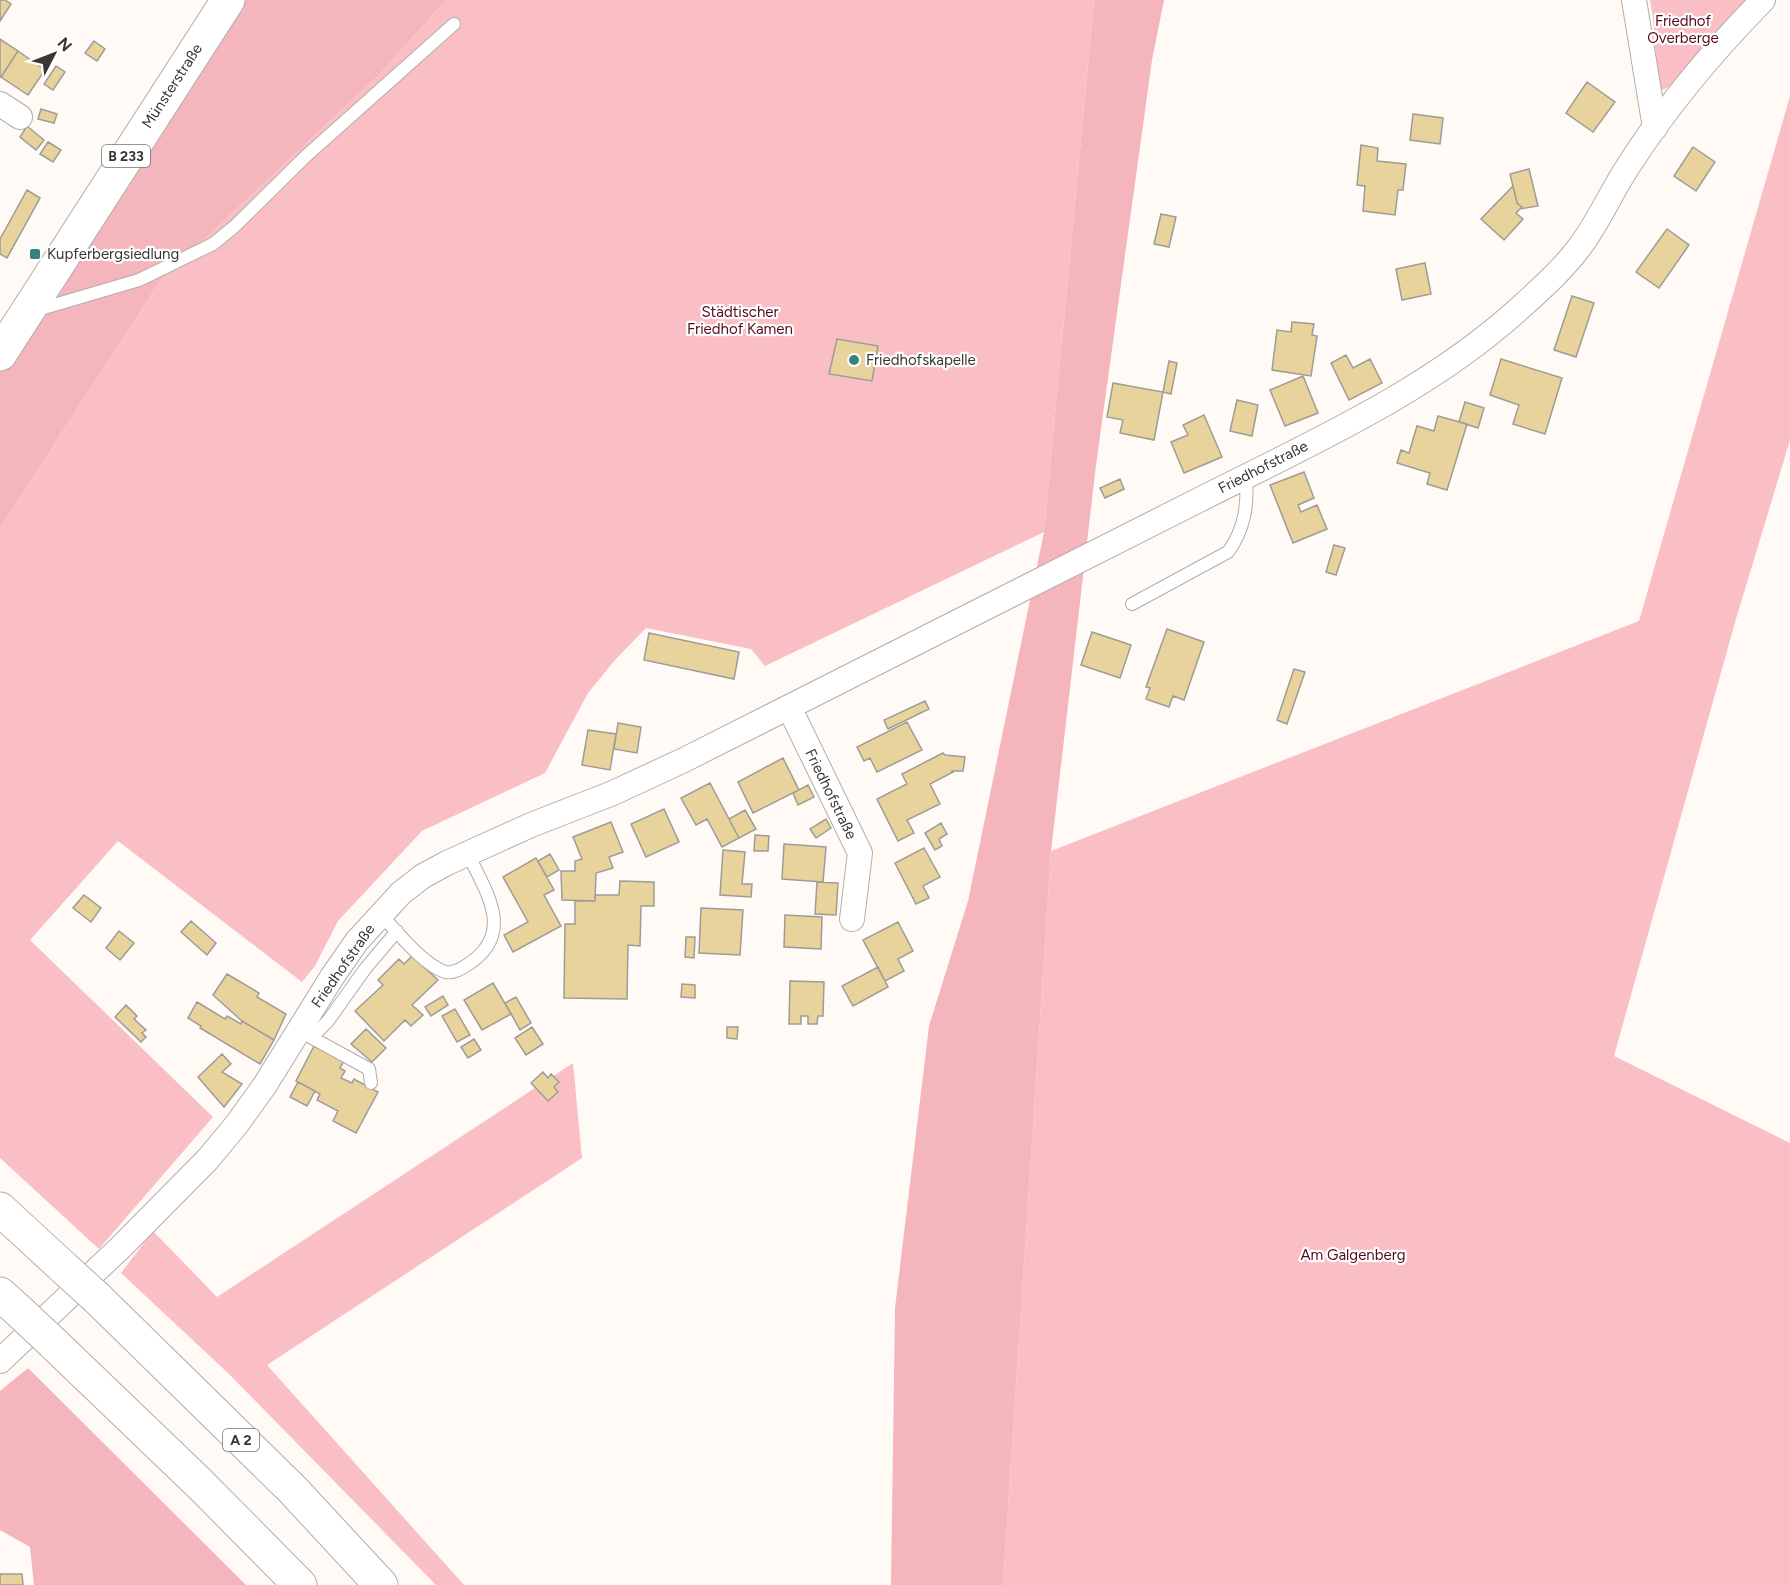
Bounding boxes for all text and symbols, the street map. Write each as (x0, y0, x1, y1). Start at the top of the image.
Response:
park label: Friedhof Overberge (1647, 12, 1719, 47)
north arrow (24, 24, 84, 84)
text: N (54, 33, 76, 55)
street label: Münsterstraße (138, 40, 206, 132)
road number: B 233 (102, 145, 150, 167)
place label: Kupferbergsiedlung (47, 245, 179, 263)
marker: Kupferbergsiedlung (28, 247, 42, 261)
park label: Städtischer Friedhof Kamen (687, 303, 793, 338)
place label: Friedhofskapelle (866, 351, 976, 369)
marker: Friedhofskapelle (847, 353, 861, 367)
street label: Friedhofstraße (1215, 437, 1311, 497)
street label: Friedhofstraße (801, 746, 861, 842)
street label: Friedhofstraße (307, 921, 379, 1011)
park label: Am Galgenberg (1300, 1246, 1406, 1264)
road number: A 2 (223, 1429, 259, 1451)

